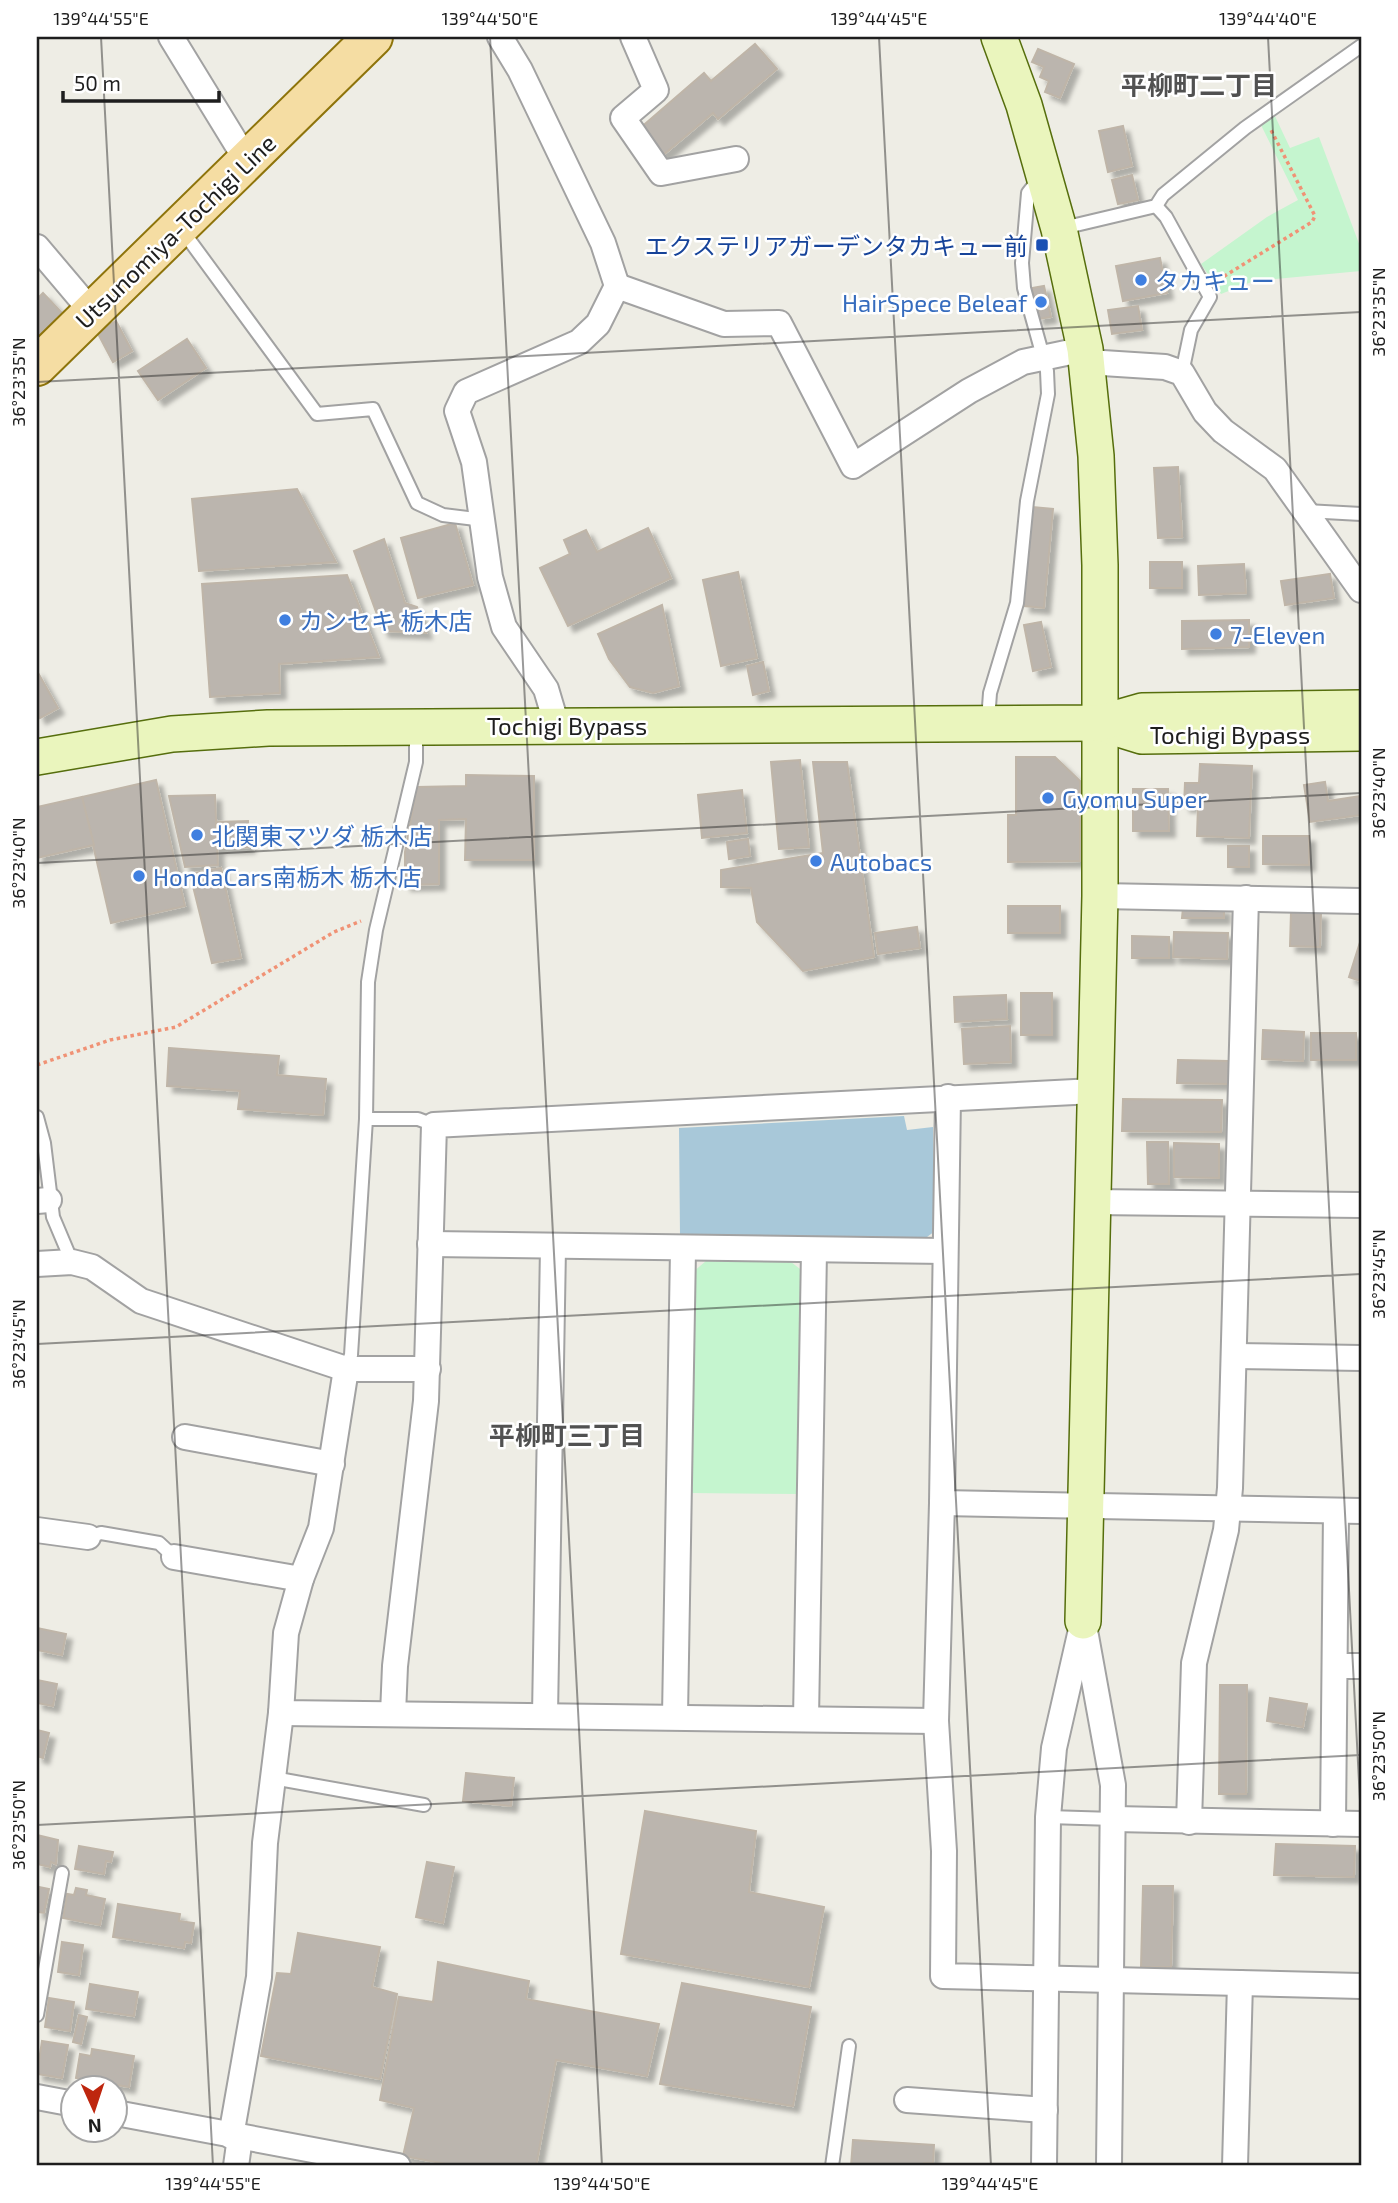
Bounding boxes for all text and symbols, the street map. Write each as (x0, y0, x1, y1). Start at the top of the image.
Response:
text: 139°44'55"E (53, 7, 149, 29)
text: 139°44'50"E (442, 7, 538, 29)
text: 139°44'45"E (831, 7, 927, 29)
text: 139°44'40"E (1219, 7, 1317, 29)
scale bar (63, 60, 219, 104)
district label: 平柳町二丁目 (1121, 69, 1277, 100)
text: 50 m (74, 70, 121, 95)
street label: Utsunomiya-Tochigi Line (69, 128, 281, 334)
place label: エクステリアガーデンタカキュー前 (645, 231, 1028, 260)
marker: エクステリアガーデンタカキュー前 (1034, 237, 1050, 253)
place label: タカキュー (1155, 266, 1275, 295)
text: 36°23'35"N (1367, 267, 1389, 357)
marker: タカキュー (1133, 272, 1149, 288)
place label: HairSpece Beleaf (842, 288, 1028, 317)
marker: HairSpece Beleaf (1033, 294, 1049, 310)
text: 36°23'35"N (7, 337, 29, 427)
place label: カンセキ 栃木店 (299, 606, 472, 635)
marker: カンセキ 栃木店 (277, 612, 293, 628)
place label: 7-Eleven (1230, 620, 1325, 649)
marker: 7-Eleven (1208, 626, 1224, 642)
street label: Tochigi Bypass (487, 711, 647, 740)
street label: Tochigi Bypass (1150, 720, 1310, 749)
text: 36°23'40"N (1367, 747, 1389, 839)
place label: Gyomu Super (1062, 784, 1207, 813)
marker: Gyomu Super (1040, 790, 1056, 806)
text: 36°23'40"N (7, 817, 29, 909)
place label: 北関東マツダ 栃木店 (211, 821, 432, 850)
marker: 北関東マツダ 栃木店 (189, 827, 205, 843)
place label: Autobacs (830, 847, 932, 876)
marker: Autobacs (808, 853, 824, 869)
place label: HondaCars南栃木 栃木店 (153, 862, 422, 891)
marker: HondaCars南栃木 栃木店 (131, 868, 147, 884)
text: 36°23'45"N (1367, 1229, 1389, 1319)
text: 36°23'45"N (7, 1299, 29, 1389)
district label: 平柳町三丁目 (489, 1419, 645, 1450)
text: 36°23'50"N (1367, 1711, 1389, 1801)
text: 36°23'50"N (7, 1780, 29, 1870)
north arrow (60, 2074, 130, 2144)
text: N (87, 2115, 102, 2138)
text: 139°44'55"E (165, 2172, 261, 2194)
text: 139°44'50"E (554, 2172, 650, 2194)
text: 139°44'45"E (942, 2172, 1038, 2194)

